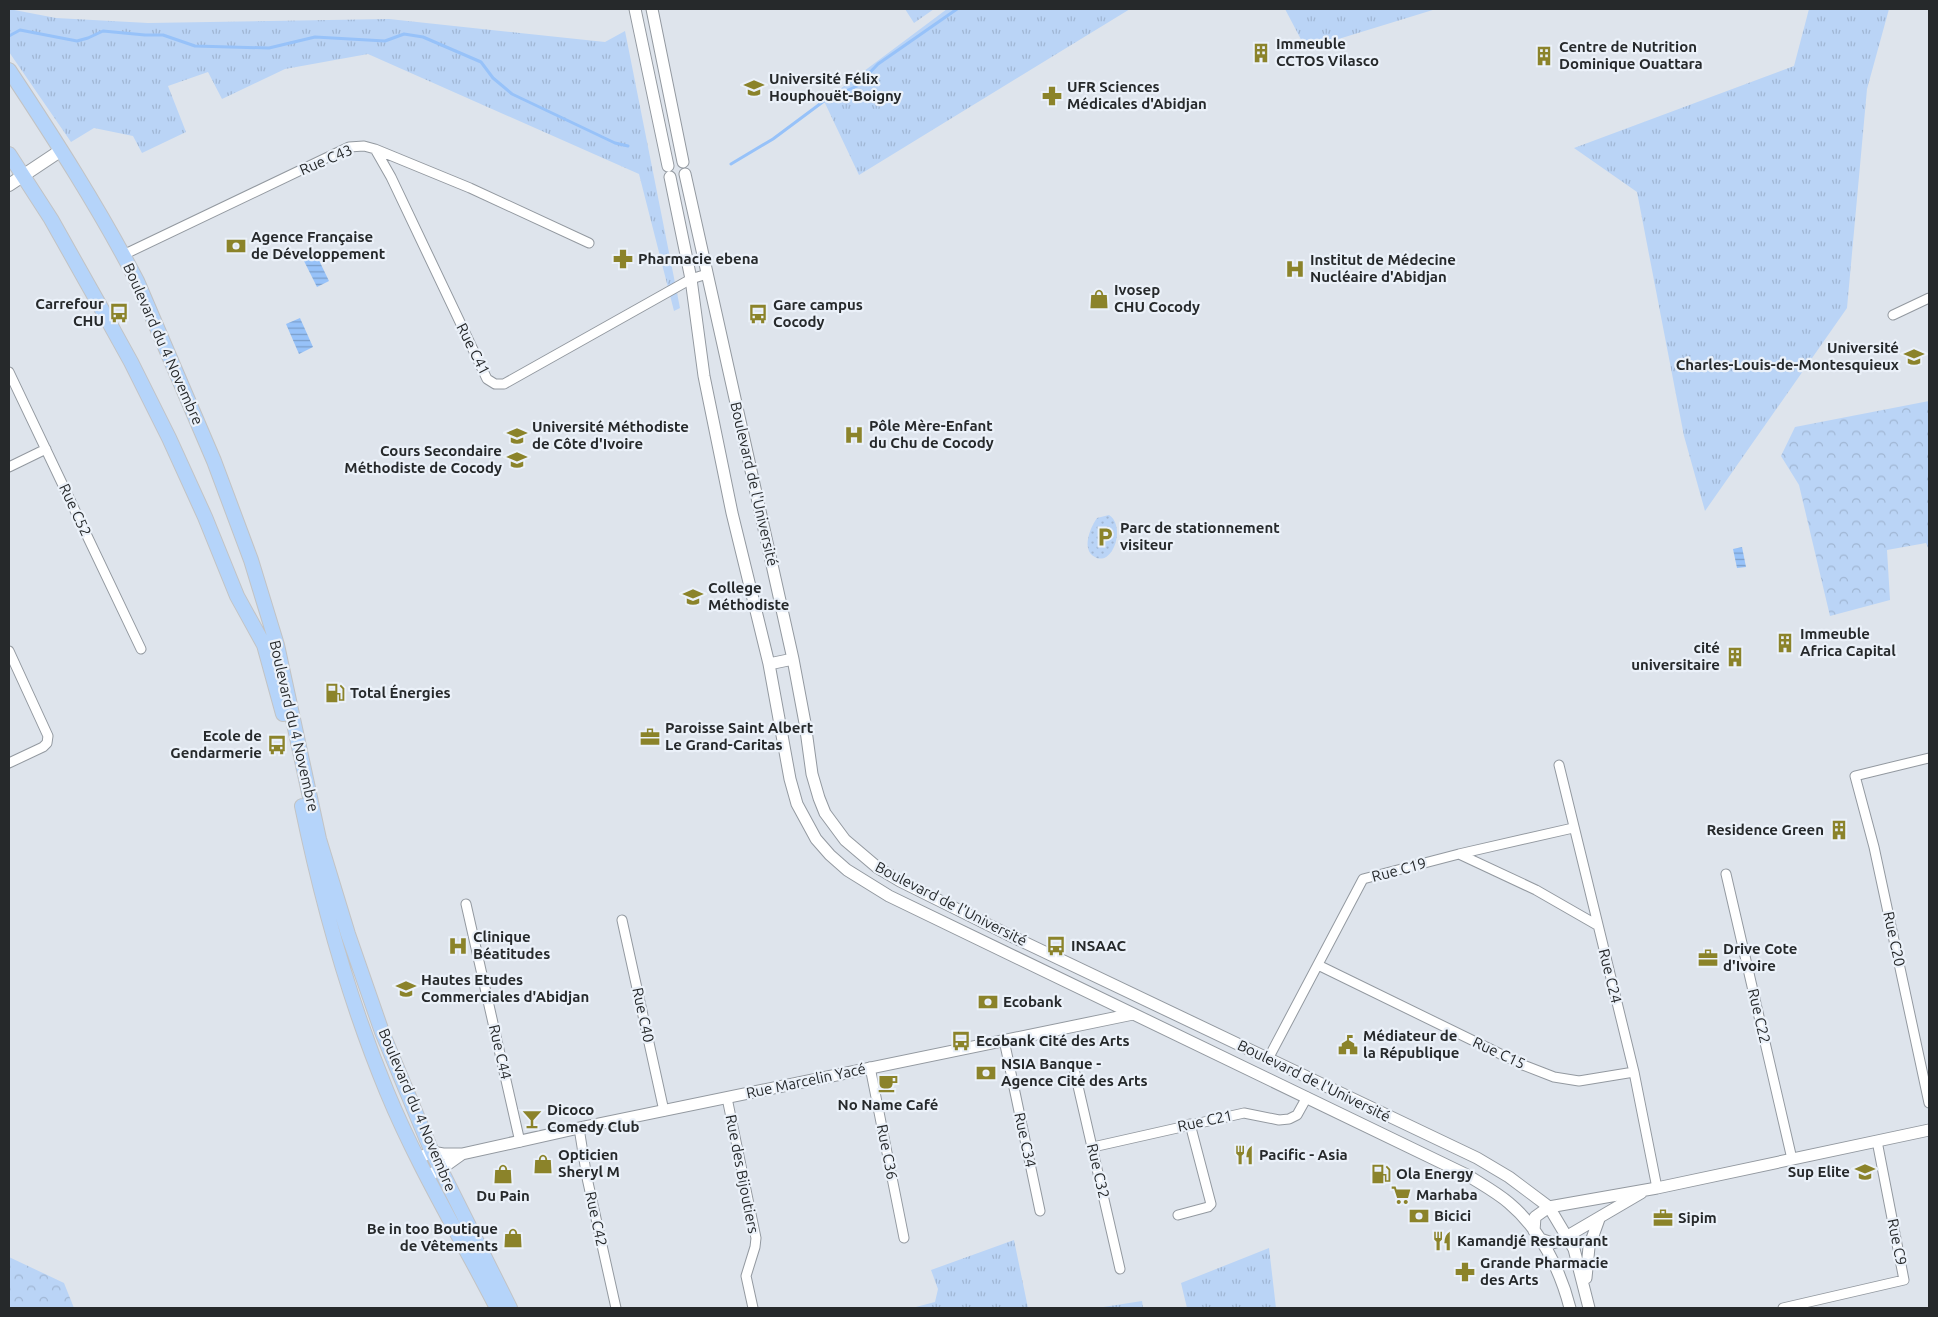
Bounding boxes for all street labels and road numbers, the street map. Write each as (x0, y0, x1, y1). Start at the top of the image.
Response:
street label: Rue C43 (297, 141, 355, 178)
street label: Boulevard du 4 Novembre (120, 260, 207, 427)
street label: Rue C41 (453, 320, 494, 377)
street label: Boulevard de l'Université (727, 400, 782, 568)
street label: Rue C52 (56, 481, 95, 539)
street label: Boulevard du 4 Novembre (266, 639, 322, 813)
street label: Rue C19 (1370, 854, 1428, 885)
street label: Boulevard de l'Université (873, 858, 1030, 949)
street label: Rue C20 (1880, 910, 1909, 968)
street label: Rue C24 (1595, 947, 1625, 1005)
street label: Rue C40 (629, 986, 658, 1044)
street label: Rue C22 (1745, 987, 1774, 1045)
street label: Rue C44 (486, 1023, 515, 1081)
street label: Boulevard du 4 Novembre (375, 1026, 460, 1194)
street label: Rue C15 (1470, 1033, 1528, 1072)
street label: Boulevard de l'Université (1235, 1036, 1393, 1125)
street label: Rue Marcelin Yacé (745, 1060, 867, 1101)
street label: Rue C21 (1176, 1106, 1234, 1135)
street label: Rue C34 (1011, 1111, 1040, 1169)
street label: Rue des Bijoutiers (723, 1113, 762, 1235)
street label: Rue C36 (874, 1123, 901, 1181)
street label: Rue C32 (1084, 1142, 1113, 1200)
street label: Rue C42 (582, 1190, 611, 1248)
street label: Rue C9 (1885, 1217, 1910, 1267)

